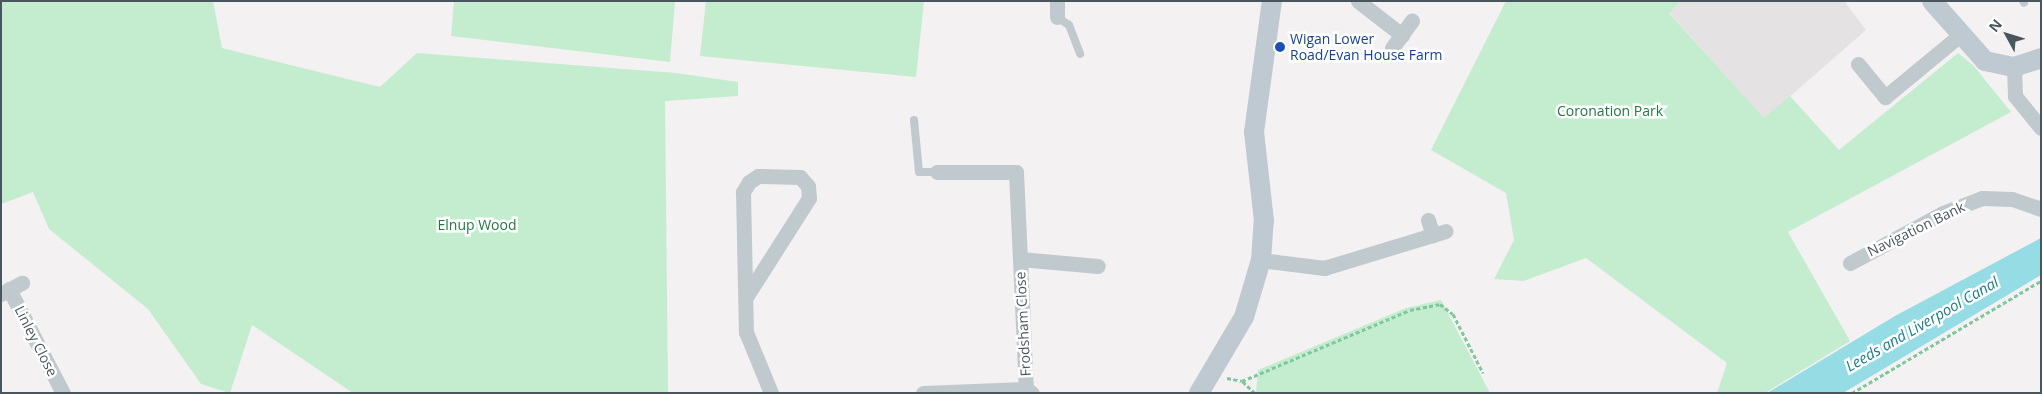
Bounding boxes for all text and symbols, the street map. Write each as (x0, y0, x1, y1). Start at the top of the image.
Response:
north arrow (1982, 10, 2032, 60)
text: N (1984, 15, 2006, 36)
place label: Wigan Lower Road/Evan House Farm (1290, 31, 1443, 64)
marker: Wigan Lower Road/Evan House Farm (1274, 41, 1286, 53)
park label: Coronation Park (1557, 103, 1663, 119)
street label: Navigation Bank (1865, 198, 1967, 260)
park label: Elnup Wood (437, 217, 517, 233)
street label: Frodsham Close (1012, 271, 1034, 377)
water label: Leeds and Liverpool Canal (1842, 273, 2002, 375)
street label: Linley Close (11, 303, 61, 379)

